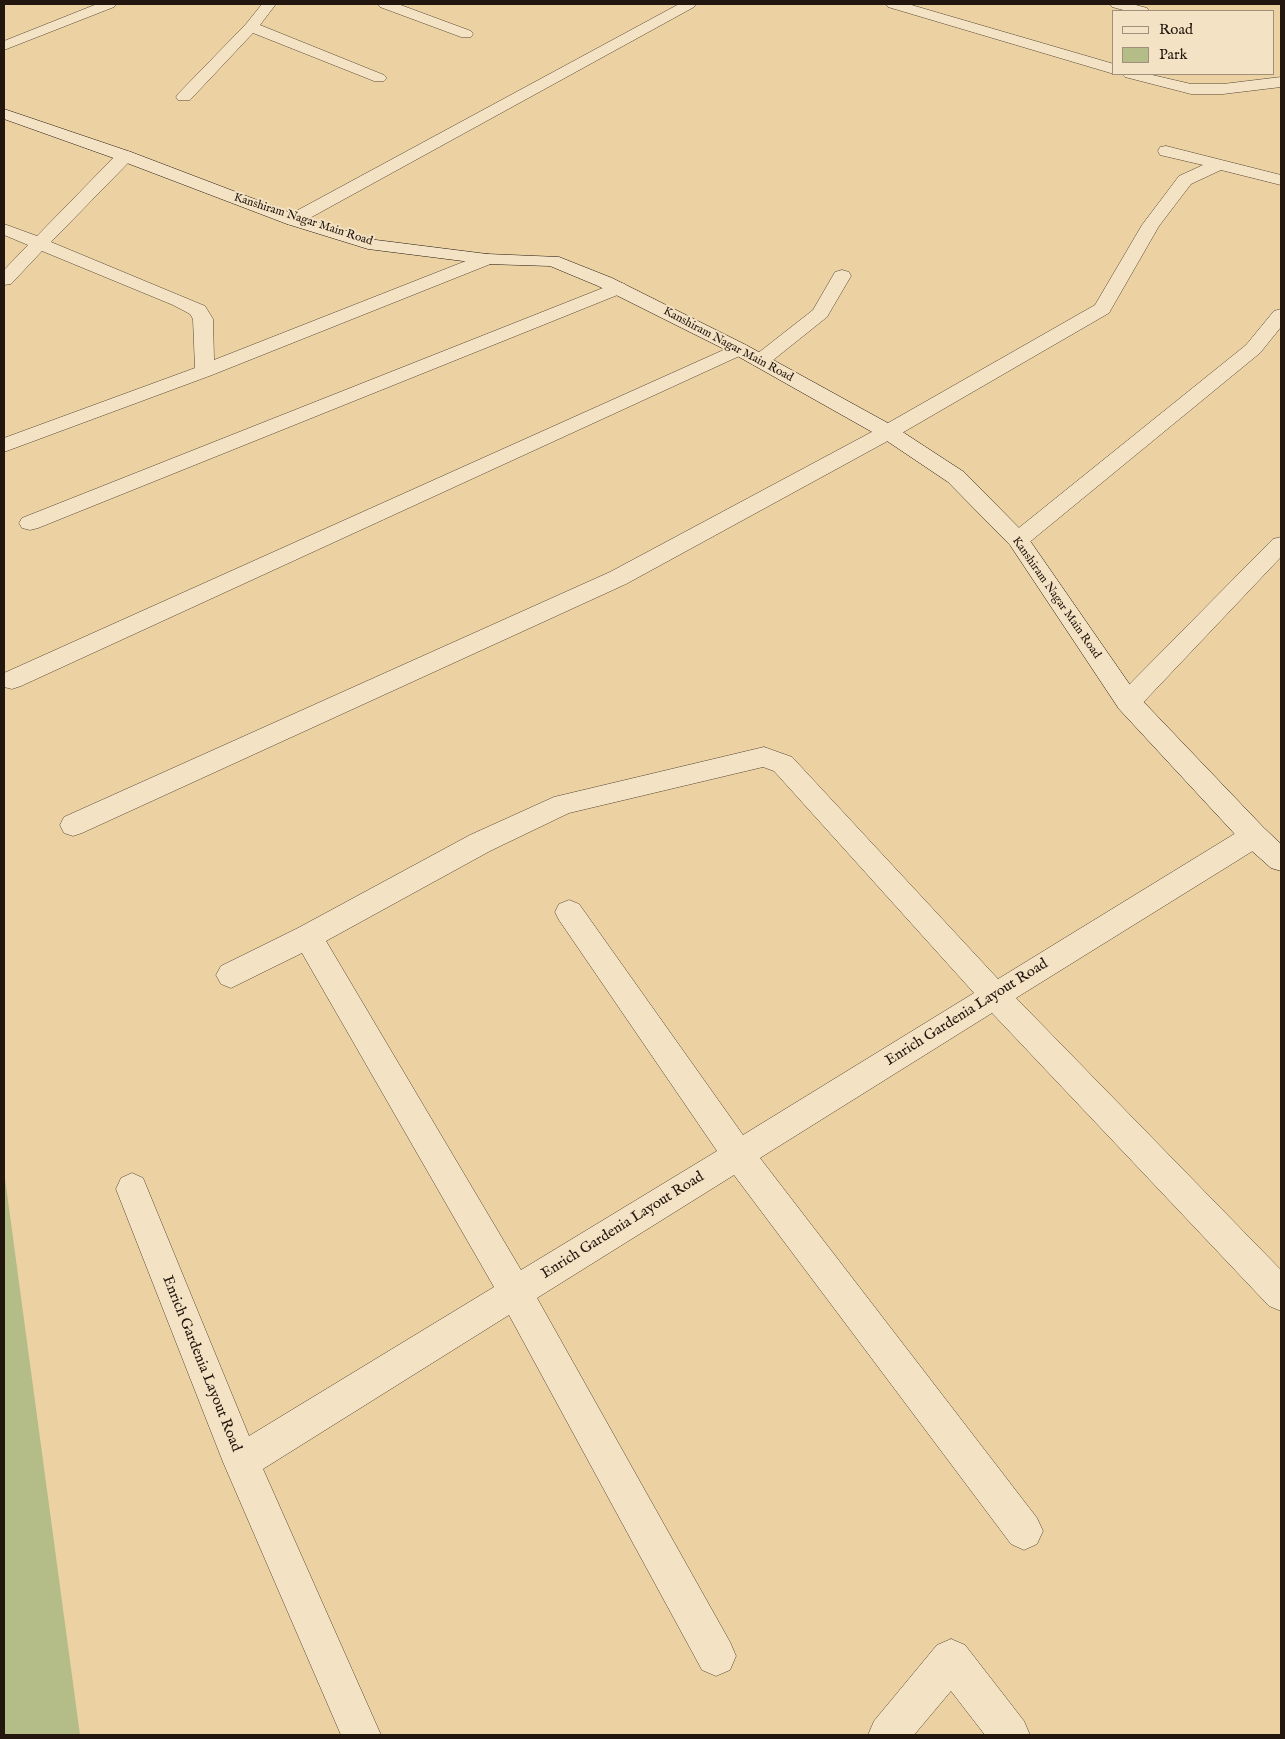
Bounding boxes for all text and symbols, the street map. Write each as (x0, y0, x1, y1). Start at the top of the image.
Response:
legend (1112, 10, 1275, 75)
text: Road (1159, 20, 1193, 39)
text: Park (1159, 45, 1188, 64)
street label: Kanshiram Nagar Main Road (232, 191, 374, 249)
street label: Kanshiram Nagar Main Road (660, 305, 796, 385)
street label: Kanshiram Nagar Main Road (1008, 534, 1104, 662)
street label: Enrich Gardenia Layout Road (882, 955, 1052, 1071)
street label: Enrich Gardenia Layout Road (538, 1168, 708, 1284)
street label: Enrich Gardenia Layout Road (157, 1273, 245, 1455)

